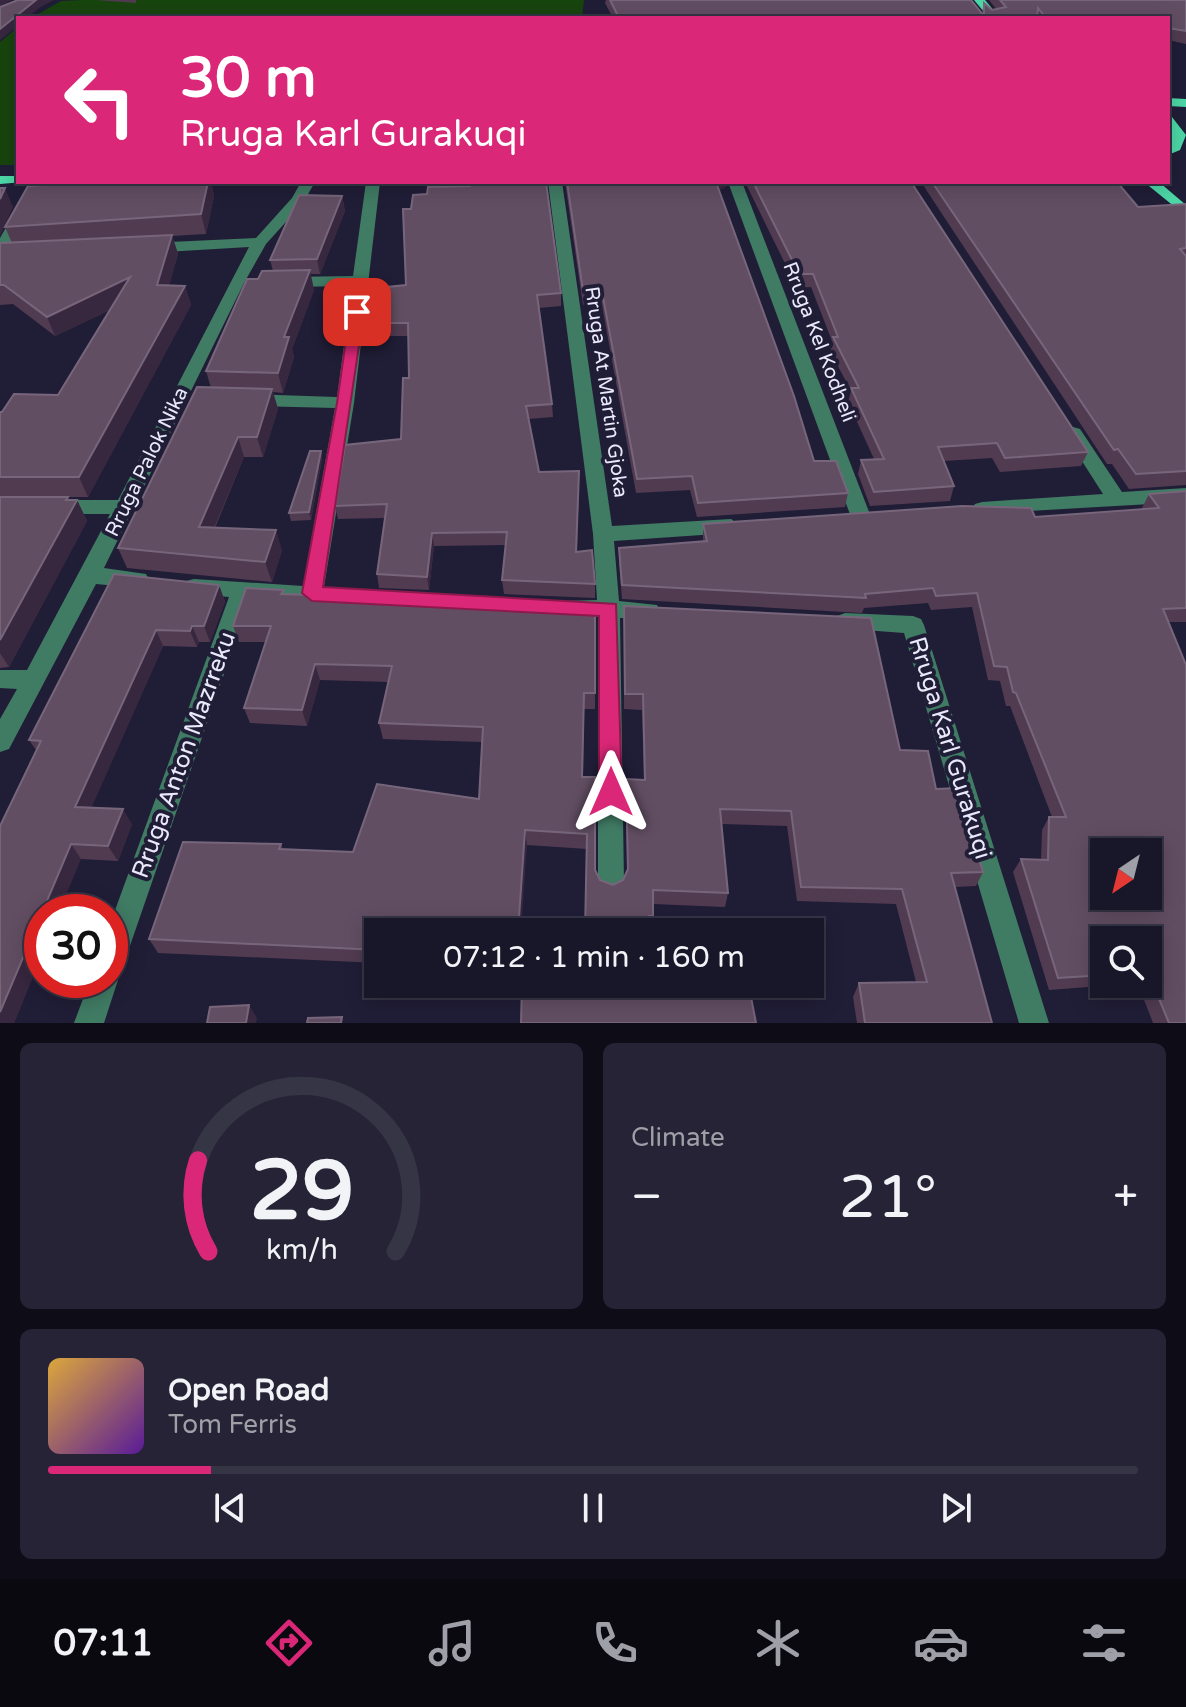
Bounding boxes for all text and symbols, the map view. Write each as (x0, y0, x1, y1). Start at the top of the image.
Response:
text: 30 m (180, 45, 316, 112)
icon: left (48, 48, 152, 152)
text: Rruga Karl Gurakuqi (180, 113, 527, 156)
street label: Rruga Kel Kodheli (777, 258, 861, 426)
pin (323, 278, 391, 346)
street label: Rruga At Martin Gjoka (579, 285, 633, 499)
icon: arrive (335, 290, 379, 334)
street label: Rruga Palok Nika (100, 383, 194, 541)
street label: Rruga Anton Mazrreku (126, 628, 242, 882)
street label: Rruga Karl Gurakuqi (902, 633, 998, 863)
position arrow (569, 750, 653, 834)
north arrow (1090, 838, 1162, 910)
map controls (1090, 838, 1162, 998)
speed limit sign: 30 (24, 894, 128, 998)
button: search (1090, 926, 1162, 998)
text: 07:12 · 1 min · 160 m (443, 939, 745, 976)
text: Climate (631, 1122, 725, 1153)
text: 29 (249, 1142, 354, 1242)
text: 21° (839, 1162, 937, 1234)
text: − (631, 1171, 662, 1224)
text: + (1113, 1171, 1138, 1224)
text: km/h (266, 1233, 337, 1267)
text: Open Road (168, 1372, 329, 1409)
text: Tom Ferris (168, 1409, 297, 1440)
icon: previous (208, 1486, 252, 1530)
icon: pause (571, 1486, 615, 1530)
icon: next (934, 1486, 978, 1530)
icon: directions (261, 1615, 317, 1671)
icon: music (424, 1615, 480, 1671)
icon: phone (587, 1615, 643, 1671)
icon: climate (750, 1615, 806, 1671)
icon: car (913, 1615, 969, 1671)
icon: filters (1076, 1615, 1132, 1671)
text: 07:11 (54, 1622, 153, 1665)

